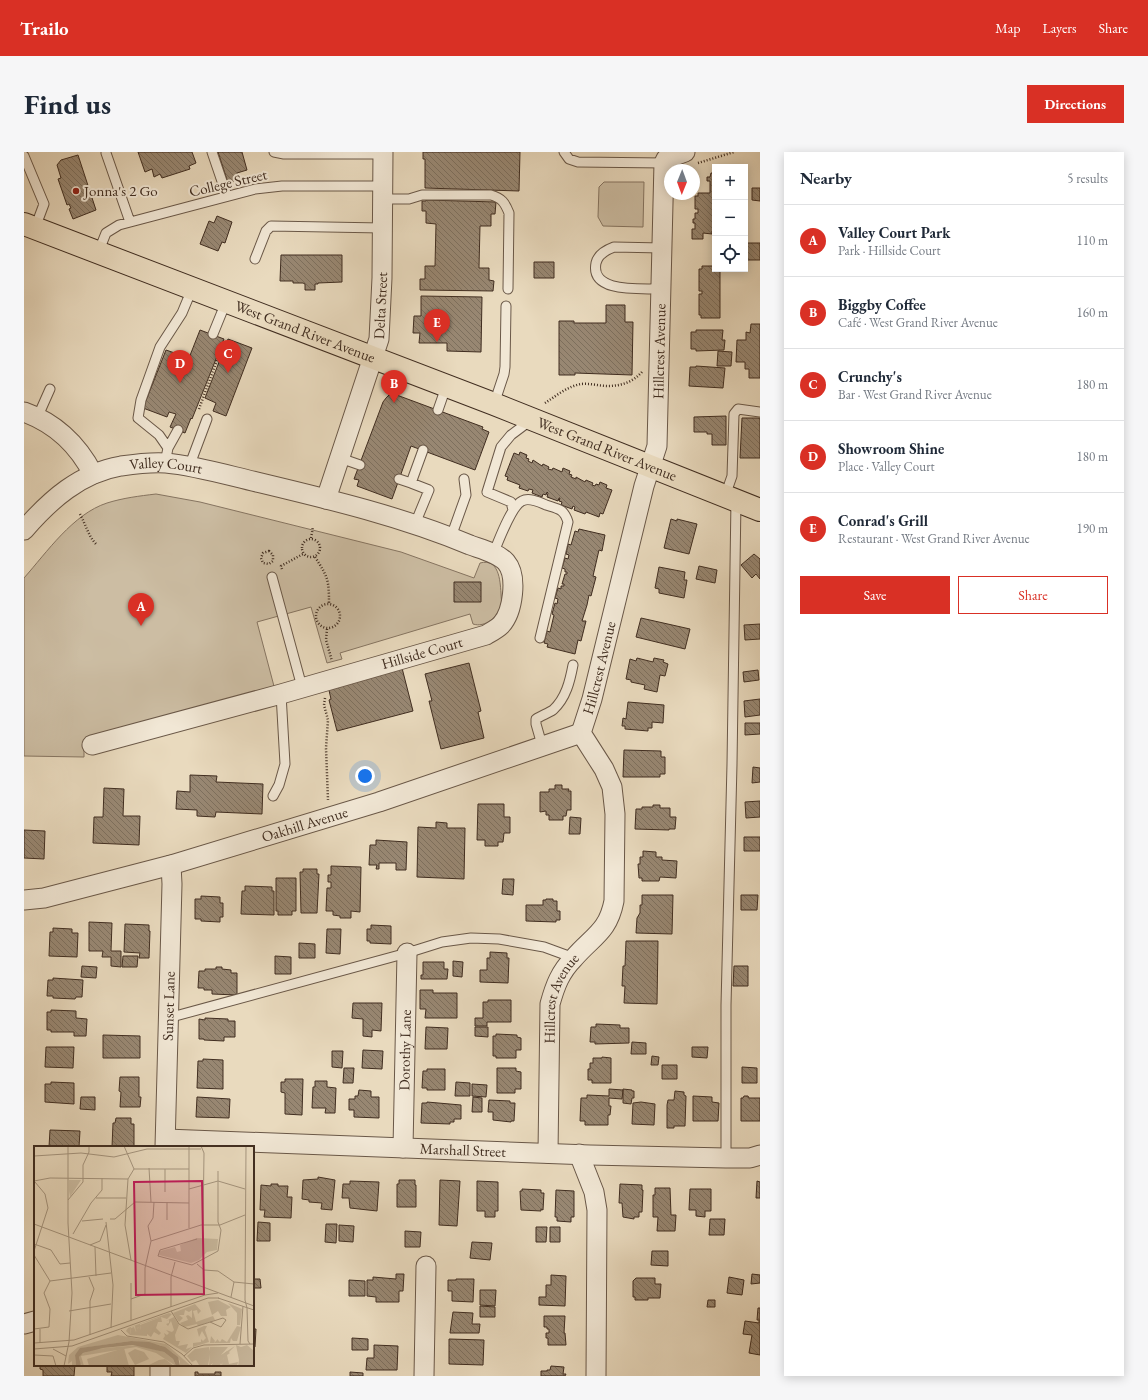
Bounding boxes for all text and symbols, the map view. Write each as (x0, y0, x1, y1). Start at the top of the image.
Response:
text: Trailo (20, 16, 69, 41)
text: Map (995, 19, 1020, 37)
text: Layers (1042, 19, 1077, 37)
text: Share (1099, 19, 1128, 37)
button: Directions (1027, 85, 1124, 123)
text: Find us (24, 86, 111, 122)
street label: College Street (187, 164, 269, 201)
north arrow (664, 164, 700, 200)
map controls (712, 164, 748, 272)
button: + (712, 164, 748, 200)
text: Nearby (800, 167, 852, 189)
text: 5 results (1067, 170, 1108, 187)
place label: Jonna's 2 Go (82, 181, 158, 200)
marker: Jonna's 2 Go (71, 186, 81, 196)
button: − (712, 200, 748, 236)
text: Valley Court Park (838, 223, 950, 242)
text: A (808, 232, 818, 249)
text: 110 m (1077, 232, 1108, 249)
button: locate (712, 236, 748, 272)
text: Park · Hillside Court (838, 242, 940, 259)
street label: Delta Street (369, 272, 391, 340)
text: Biggby Coffee (838, 295, 926, 314)
street label: West Grand River Avenue (232, 296, 378, 367)
street label: Hillcrest Avenue (648, 303, 670, 399)
text: B (809, 304, 817, 321)
text: 160 m (1077, 304, 1108, 321)
pin: E (424, 309, 450, 342)
text: Café · West Grand River Avenue (838, 314, 998, 331)
pin: C (215, 340, 241, 373)
pin: D (167, 350, 193, 383)
text: Crunchy's (838, 367, 902, 386)
pin: B (381, 370, 407, 403)
text: C (808, 376, 818, 393)
text: 180 m (1077, 376, 1108, 393)
text: Bar · West Grand River Avenue (838, 386, 992, 403)
street label: West Grand River Avenue (535, 412, 680, 485)
text: Showroom Shine (838, 439, 944, 458)
text: D (808, 448, 818, 465)
text: 180 m (1077, 448, 1108, 465)
street label: Valley Court (128, 453, 205, 478)
text: Place · Valley Court (838, 458, 935, 475)
text: Conrad's Grill (838, 511, 928, 530)
text: E (809, 520, 817, 537)
text: 190 m (1077, 520, 1108, 537)
text: Restaurant · West Grand River Avenue (838, 530, 1030, 547)
button: Save (800, 576, 950, 614)
button: Share (958, 576, 1108, 614)
pin: A (128, 593, 154, 626)
street label: Hillcrest Avenue (578, 619, 620, 717)
street label: Hillside Court (379, 632, 465, 673)
your location (355, 766, 375, 786)
street label: Oakhill Avenue (259, 802, 350, 846)
street label: Hillcrest Avenue (539, 949, 583, 1044)
street label: Sunset Lane (158, 971, 179, 1041)
street label: Dorothy Lane (394, 1009, 415, 1091)
street label: Marshall Street (419, 1139, 506, 1161)
inset map (34, 1146, 254, 1366)

